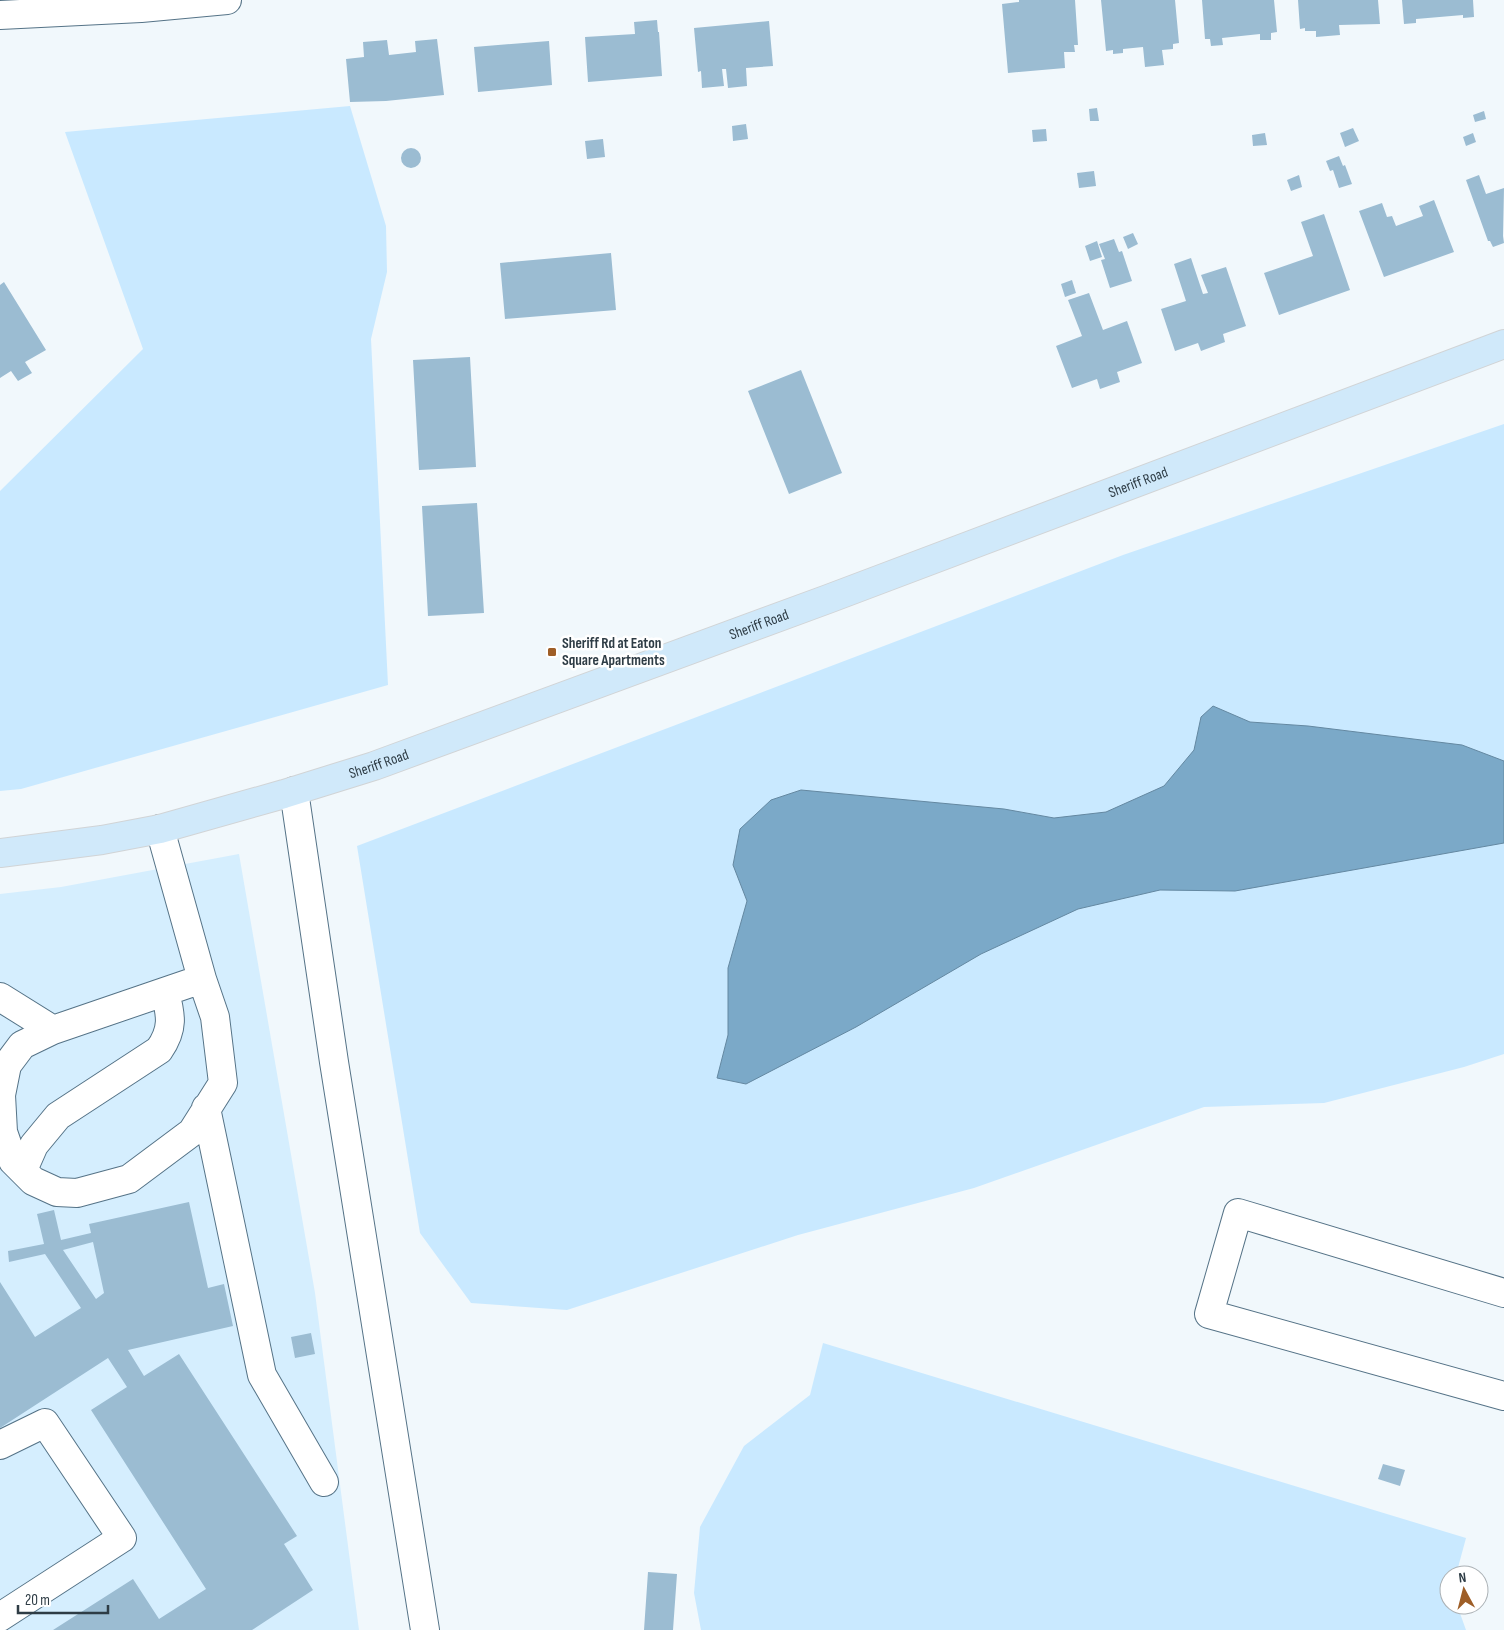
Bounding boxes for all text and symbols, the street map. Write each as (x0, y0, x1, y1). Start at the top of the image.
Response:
street label: Sheriff Road (1106, 463, 1171, 502)
street label: Sheriff Road (727, 605, 791, 645)
place label: Sheriff Rd at Eaton Square Apartments (562, 634, 665, 670)
marker: Sheriff Rd at Eaton Square Apartments (546, 646, 558, 658)
street label: Sheriff Road (347, 745, 411, 783)
north arrow (1439, 1565, 1489, 1615)
text: N (1458, 1569, 1467, 1586)
scale bar (18, 1582, 108, 1614)
text: 20 m (25, 1591, 50, 1610)

